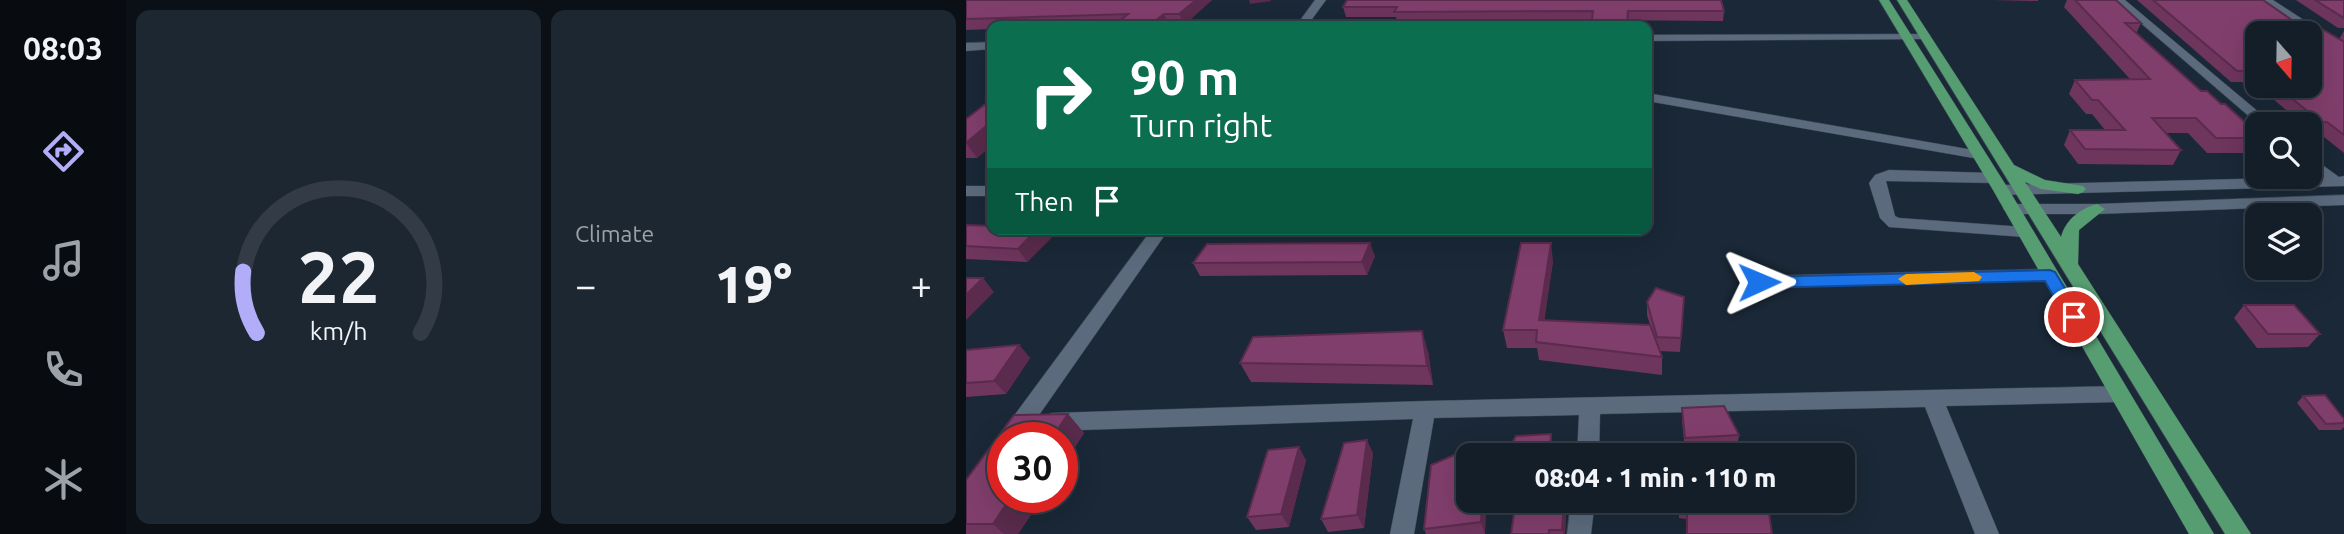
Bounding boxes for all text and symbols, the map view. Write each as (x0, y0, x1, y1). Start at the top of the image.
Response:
north arrow (2245, 21, 2322, 98)
map controls (2245, 21, 2322, 280)
text: 08:03 (23, 30, 103, 66)
icon: right (1015, 49, 1106, 140)
text: 90 m (1130, 49, 1239, 104)
text: Turn right (1130, 107, 1272, 143)
button: search (2245, 112, 2322, 189)
icon: directions (39, 127, 88, 176)
icon: arrive (1088, 182, 1126, 220)
text: Then (1015, 187, 1074, 216)
button: layers (2245, 203, 2322, 280)
text: Climate (575, 221, 654, 246)
text: 22 (297, 235, 380, 317)
icon: music (39, 236, 88, 285)
position arrow (1722, 245, 1796, 319)
text: 19° (715, 255, 792, 313)
text: − (575, 264, 596, 306)
text: + (911, 264, 932, 306)
pin (2044, 287, 2104, 347)
icon: arrive (2055, 298, 2093, 336)
text: km/h (310, 317, 367, 345)
icon: phone (39, 345, 88, 394)
speed limit sign: 30 (987, 422, 1078, 513)
icon: climate (39, 455, 88, 504)
text: 08:04 · 1 min · 110 m (1535, 463, 1776, 492)

